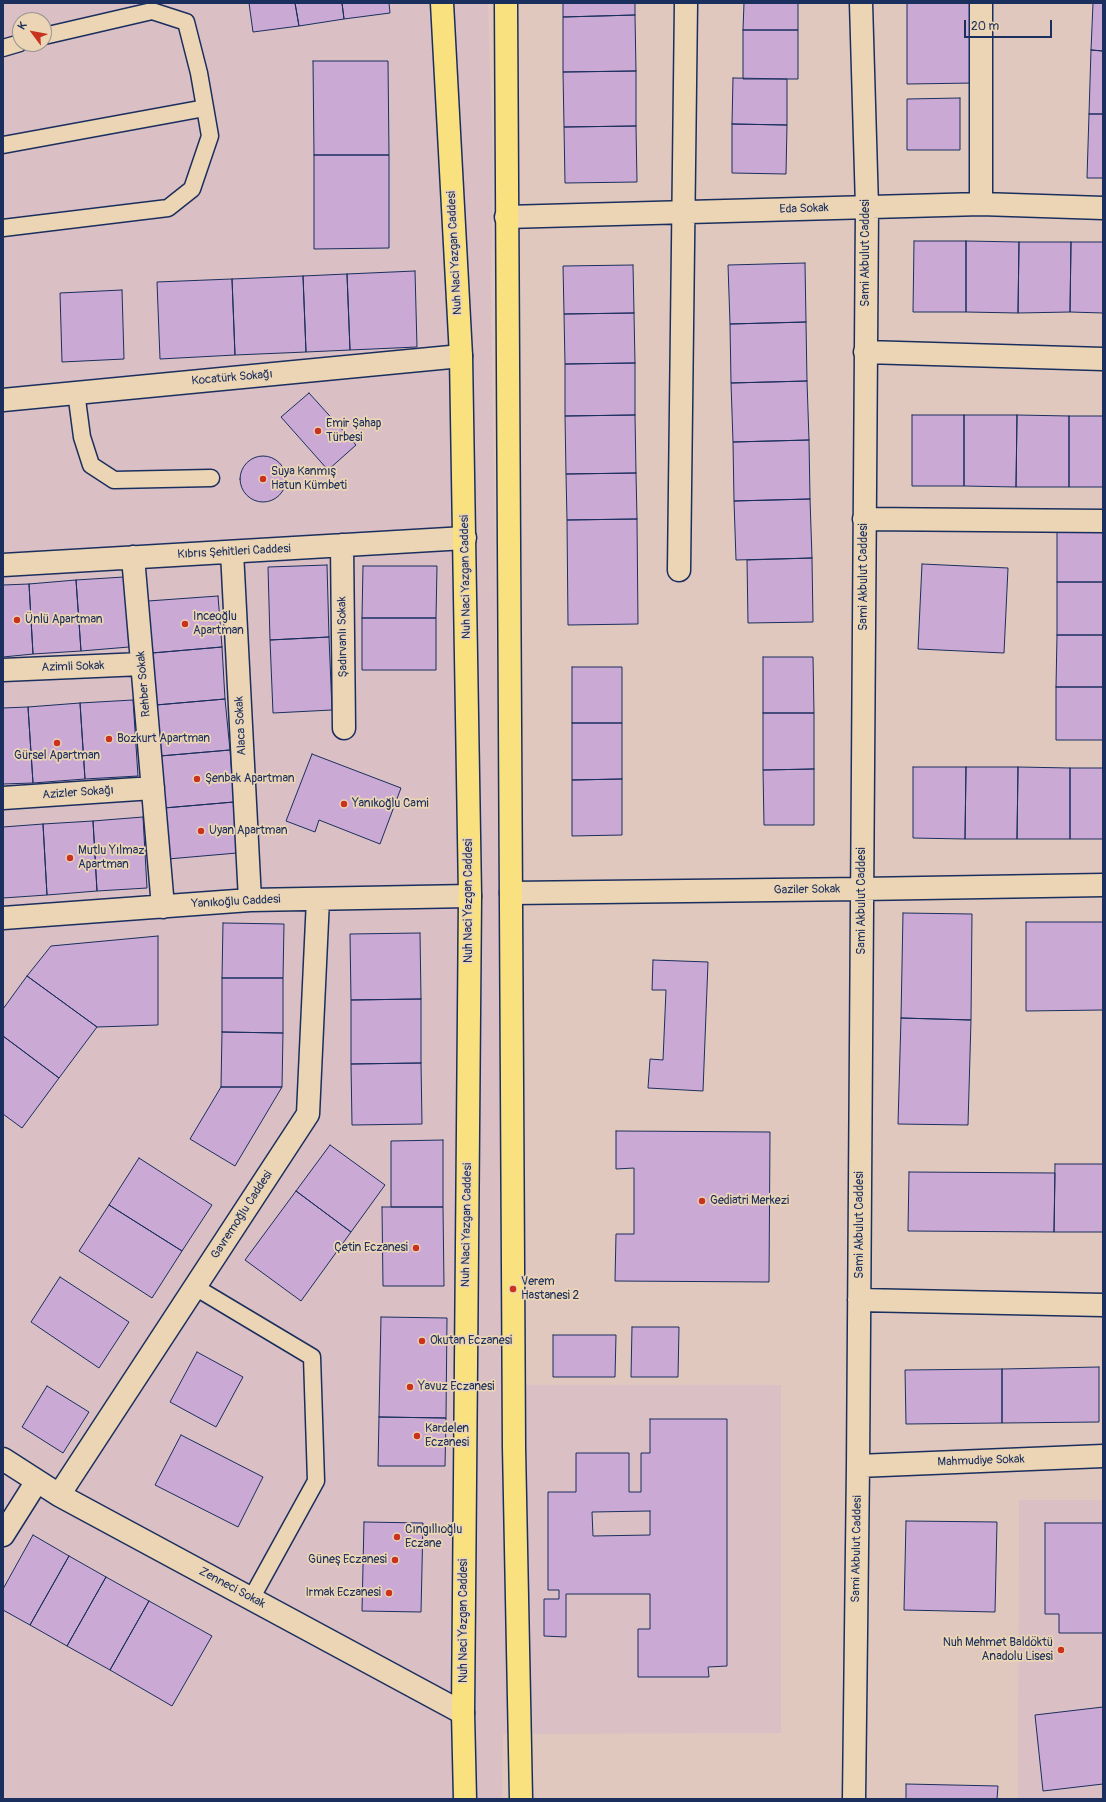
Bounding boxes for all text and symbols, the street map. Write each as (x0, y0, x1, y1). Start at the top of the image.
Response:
north arrow (12, 12, 52, 52)
scale bar (966, 12, 1054, 38)
text: 20 m (971, 19, 999, 34)
text: K (15, 20, 30, 32)
street label: Nuh Naci Yazgan Caddesi (445, 191, 465, 315)
street label: Sami Akbulut Caddesi (859, 199, 873, 307)
street label: Eda Sokak (779, 201, 829, 217)
street label: Kocatürk Sokağı (191, 367, 273, 389)
place label: Emir Şahap Türbesi (326, 417, 381, 445)
marker: Emir Şahap Türbesi (313, 426, 323, 436)
place label: Suya Kanmış Hatun Kümbeti (271, 465, 347, 493)
marker: Suya Kanmış Hatun Kümbeti (258, 474, 268, 484)
street label: Nuh Naci Yazgan Caddesi (458, 515, 474, 639)
street label: Sami Akbulut Caddesi (857, 523, 871, 631)
street label: Kıbrıs Şehitleri Caddesi (177, 542, 291, 562)
street label: Şadırvanlı Sokak (335, 596, 351, 678)
place label: Inceoğlu Apartman (193, 610, 244, 638)
place label: Ünlü Apartman (25, 613, 102, 627)
marker: Ünlü Apartman (12, 615, 22, 625)
marker: Inceoğlu Apartman (180, 619, 190, 629)
street label: Rehber Sokak (134, 650, 154, 718)
street label: Azimli Sokak (41, 659, 105, 675)
street label: Alaca Sokak (232, 696, 250, 756)
place label: Bozkurt Apartman (117, 732, 210, 746)
marker: Bozkurt Apartman (104, 734, 114, 744)
marker: Gürsel Apartman (52, 738, 62, 748)
place label: Gürsel Apartman (14, 749, 100, 763)
place label: Şenbak Apartman (205, 772, 294, 786)
marker: Şenbak Apartman (192, 774, 202, 784)
street label: Azizler Sokağı (42, 783, 114, 803)
place label: Yanıkoğlu Cami (352, 797, 429, 811)
marker: Yanıkoğlu Cami (339, 799, 349, 809)
place label: Uyan Apartman (209, 824, 288, 838)
marker: Uyan Apartman (196, 826, 206, 836)
street label: Nuh Naci Yazgan Caddesi (462, 839, 476, 963)
place label: Mutlu Yılmaz Apartman (78, 844, 145, 872)
street label: Sami Akbulut Caddesi (855, 847, 869, 955)
marker: Mutlu Yılmaz Apartman (65, 853, 75, 863)
street label: Gaziler Sokak (774, 882, 840, 898)
street label: Yanıkoğlu Caddesi (191, 892, 281, 912)
street label: Nuh Naci Yazgan Caddesi (459, 1163, 475, 1287)
street label: Gavremoğlu Caddesi (208, 1168, 276, 1262)
street label: Sami Akbulut Caddesi (853, 1171, 867, 1279)
place label: Gediatri Merkezi (710, 1194, 789, 1208)
marker: Gediatri Merkezi (697, 1196, 707, 1206)
place label: Çetin Eczanesi (334, 1241, 408, 1255)
marker: Çetin Eczanesi (411, 1243, 421, 1253)
place label: Verem Hastanesi 2 (521, 1275, 579, 1303)
marker: Verem Hastanesi 2 (508, 1284, 518, 1294)
place label: Okutan Eczanesi (430, 1334, 512, 1348)
marker: Okutan Eczanesi (417, 1336, 427, 1346)
place label: Yavuz Eczanesi (418, 1380, 494, 1394)
marker: Yavuz Eczanesi (405, 1382, 415, 1392)
place label: Kardelen Eczanesi (425, 1422, 469, 1450)
marker: Kardelen Eczanesi (412, 1431, 422, 1441)
street label: Mahmudiye Sokak (937, 1452, 1025, 1470)
street label: Sami Akbulut Caddesi (849, 1495, 865, 1603)
place label: Cıngıllıoğlu Eczane (405, 1523, 462, 1551)
marker: Cıngıllıoğlu Eczane (392, 1532, 402, 1542)
place label: Güneş Eczanesi (308, 1553, 387, 1567)
marker: Güneş Eczanesi (390, 1555, 400, 1565)
street label: Nuh Naci Yazgan Caddesi (457, 1559, 471, 1683)
street label: Zenneci Sokak (196, 1564, 268, 1612)
place label: Irmak Eczanesi (305, 1586, 381, 1600)
marker: Irmak Eczanesi (384, 1588, 394, 1598)
place label: Nuh Mehmet Baldöktü Anadolu Lisesi (943, 1636, 1053, 1664)
marker: Nuh Mehmet Baldöktü Anadolu Lisesi (1056, 1645, 1066, 1655)

